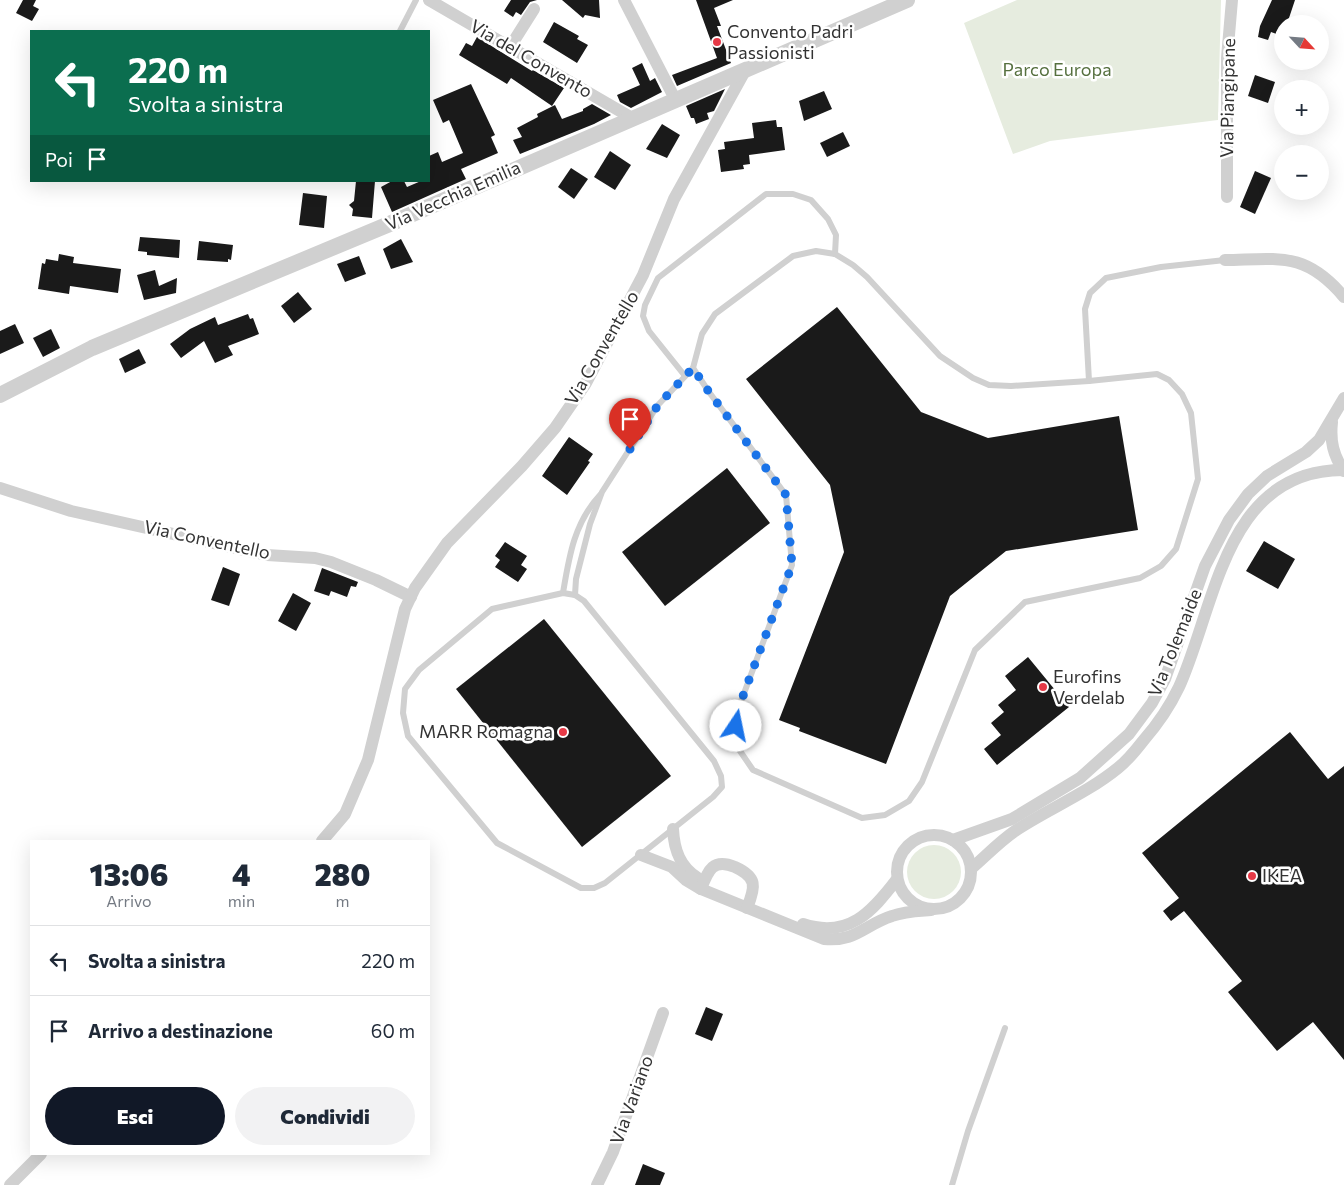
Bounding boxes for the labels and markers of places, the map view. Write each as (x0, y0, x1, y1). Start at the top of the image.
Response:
place label: Convento Padri Passionisti (727, 20, 853, 63)
marker: Convento Padri Passionisti (711, 36, 723, 48)
pin (609, 398, 651, 449)
place label: Eurofins Verdelab (1053, 665, 1125, 708)
marker: Eurofins Verdelab (1037, 681, 1049, 693)
place label: MARR Romagna (419, 720, 553, 742)
marker: MARR Romagna (557, 726, 569, 738)
place label: IKEA (1262, 864, 1302, 886)
marker: IKEA (1246, 870, 1258, 882)

